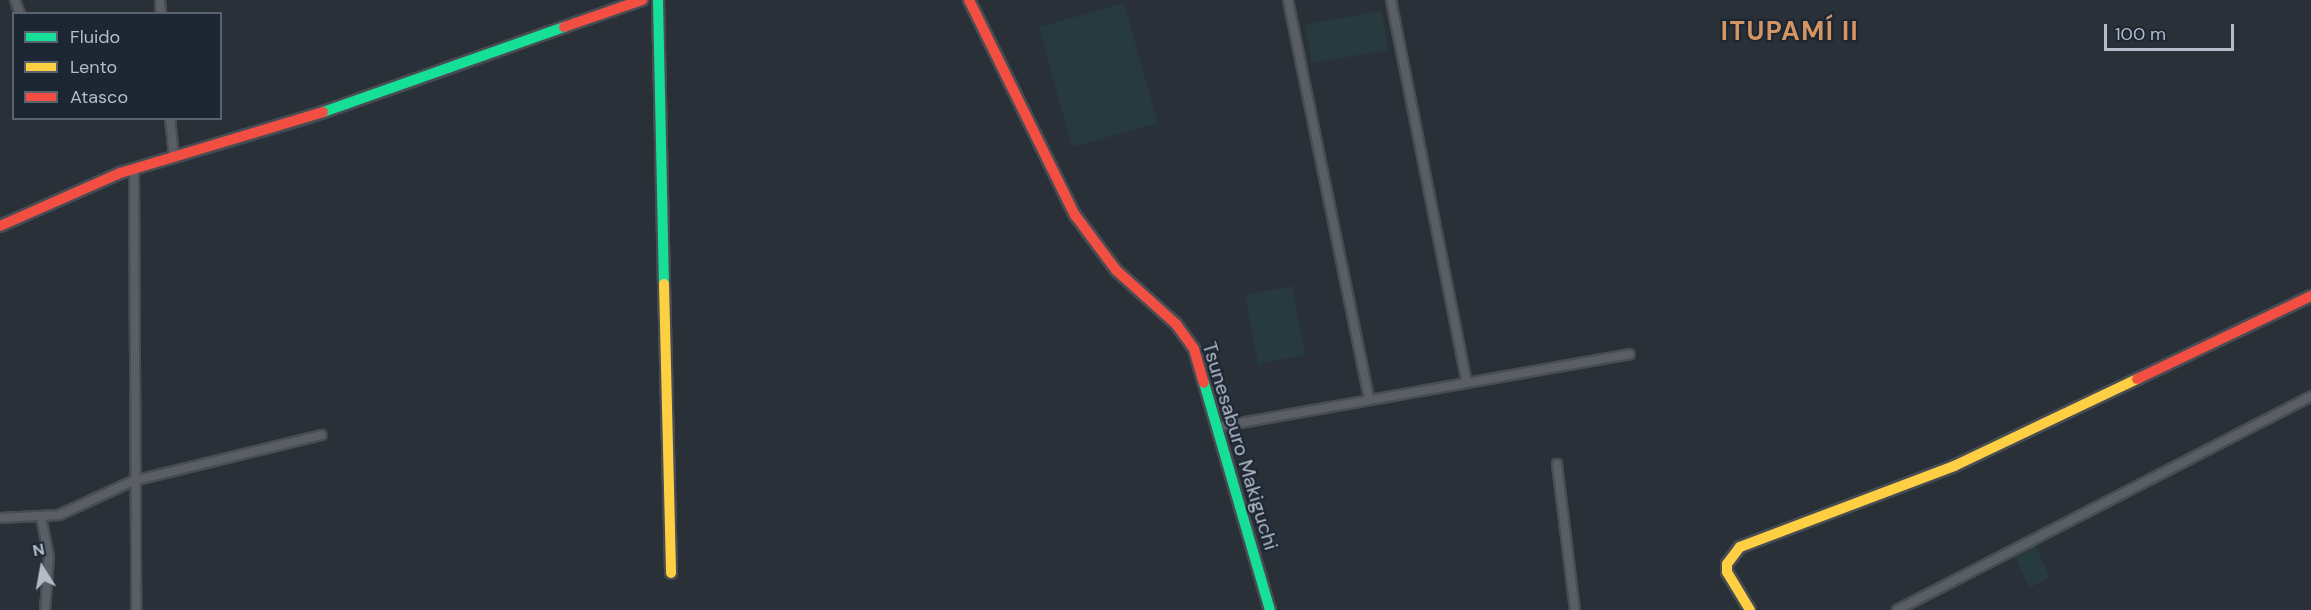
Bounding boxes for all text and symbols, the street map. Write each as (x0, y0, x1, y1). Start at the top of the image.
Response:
legend (12, 12, 222, 120)
scale bar (2107, 12, 2238, 50)
district label: ITUPAMÍ II (1721, 16, 1859, 48)
text: 100 m (2115, 22, 2166, 46)
text: Fluido (70, 25, 120, 49)
text: Lento (70, 55, 117, 79)
text: Atasco (70, 85, 128, 109)
street label: Tsunesaburo Makiguchi (1197, 339, 1283, 553)
north arrow (12, 538, 72, 598)
text: N (31, 538, 46, 561)

